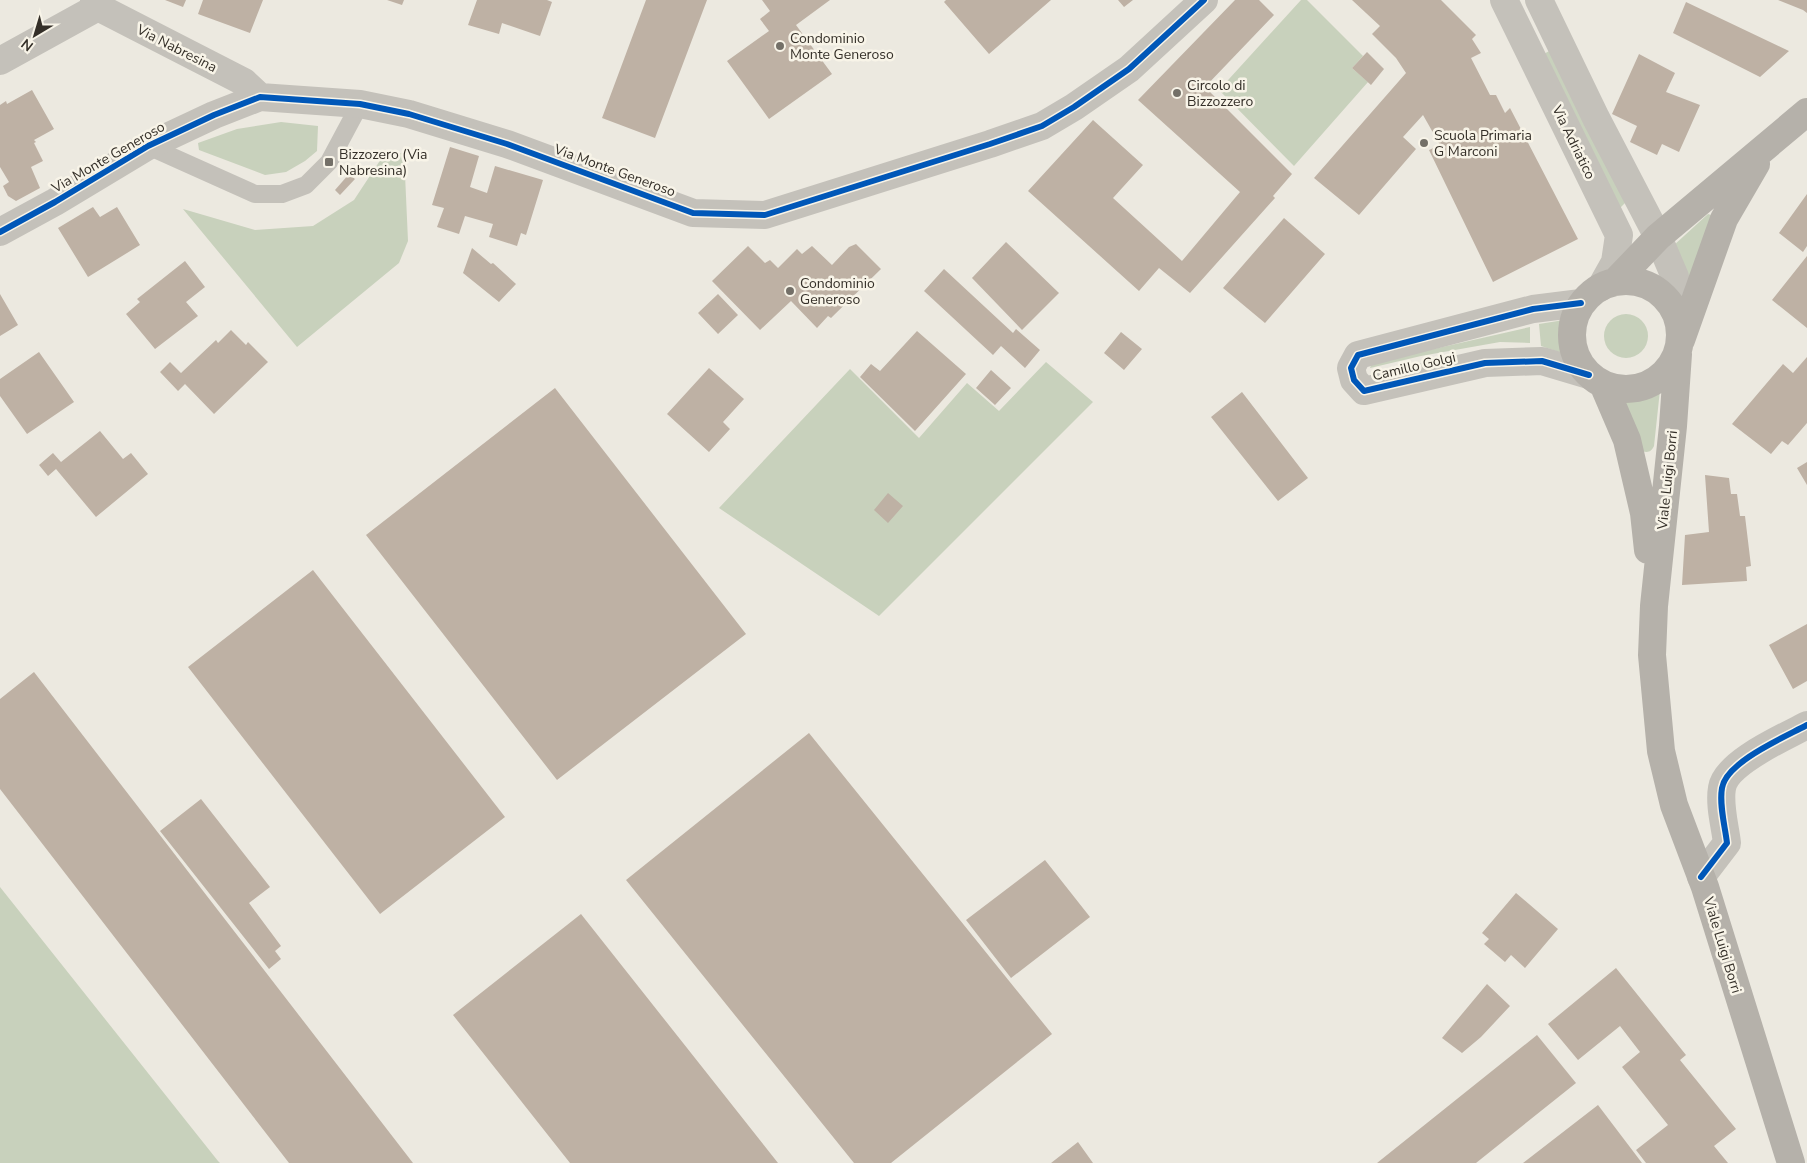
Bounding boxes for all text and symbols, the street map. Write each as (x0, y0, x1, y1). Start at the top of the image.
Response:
north arrow (10, 10, 60, 60)
street label: Via Nabresina (133, 20, 220, 77)
place label: Condominio Monte Generoso (790, 29, 894, 64)
text: N (17, 34, 37, 56)
marker: Condominio Monte Generoso (774, 40, 786, 52)
place label: Circolo di Bizzozzero (1187, 76, 1253, 111)
marker: Circolo di Bizzozzero (1171, 87, 1183, 99)
street label: Via Adriatico (1547, 101, 1600, 183)
street label: Via Monte Generoso (47, 117, 168, 198)
place label: Scuola Primaria G Marconi (1434, 126, 1532, 161)
marker: Scuola Primaria G Marconi (1418, 137, 1430, 149)
street label: Via Monte Generoso (551, 139, 678, 201)
place label: Bizzozero (Via Nabresina) (339, 145, 428, 180)
marker: Bizzozero (Via Nabresina) (323, 156, 335, 168)
place label: Condominio Generoso (800, 274, 875, 309)
marker: Condominio Generoso (784, 285, 796, 297)
street label: Camillo Golgi (1371, 348, 1458, 385)
street label: Viale Luigi Borri (1653, 430, 1682, 532)
street label: Viale Luigi Borri (1699, 894, 1746, 996)

